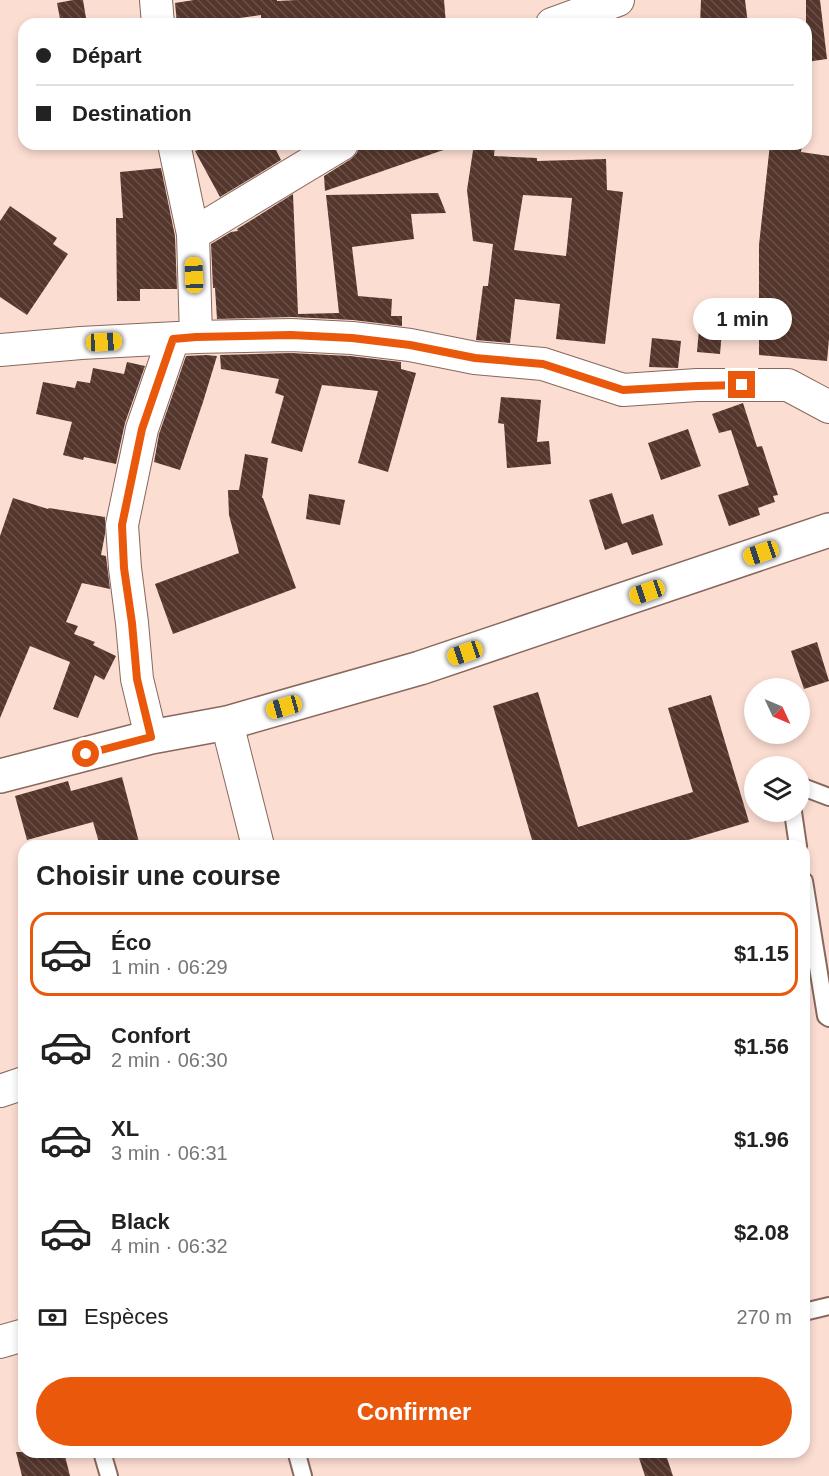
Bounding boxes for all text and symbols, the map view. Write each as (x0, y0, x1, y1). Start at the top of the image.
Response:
text: Départ (72, 43, 142, 68)
text: Destination (72, 101, 192, 126)
car (184, 257, 204, 293)
callout: 1 min (692, 298, 792, 340)
text: 1 min (716, 308, 769, 330)
car (86, 332, 122, 352)
route end (728, 371, 755, 398)
car (741, 539, 781, 567)
car (627, 578, 667, 606)
car (445, 639, 485, 667)
north arrow (744, 678, 810, 744)
map controls (744, 678, 810, 822)
car (264, 693, 304, 721)
route start (72, 740, 99, 767)
button: layers (744, 756, 810, 822)
text: Choisir une course (36, 861, 281, 891)
icon: car (39, 927, 93, 981)
text: Éco (111, 930, 151, 955)
text: $1.15 (734, 941, 789, 966)
text: 1 min · 06:29 (111, 956, 228, 978)
icon: car (39, 1020, 93, 1074)
text: Confort (111, 1023, 190, 1048)
text: $1.56 (734, 1034, 789, 1059)
text: 2 min · 06:30 (111, 1049, 228, 1071)
icon: car (39, 1113, 93, 1167)
text: XL (111, 1116, 139, 1141)
text: $1.96 (734, 1127, 789, 1152)
text: 3 min · 06:31 (111, 1142, 228, 1164)
icon: car (39, 1206, 93, 1260)
text: Black (111, 1209, 170, 1234)
text: $2.08 (734, 1220, 789, 1245)
text: 4 min · 06:32 (111, 1235, 228, 1257)
icon: cash (36, 1301, 69, 1334)
text: Espèces (84, 1304, 168, 1329)
text: 270 m (736, 1306, 792, 1328)
button: Confirmer (36, 1377, 792, 1446)

